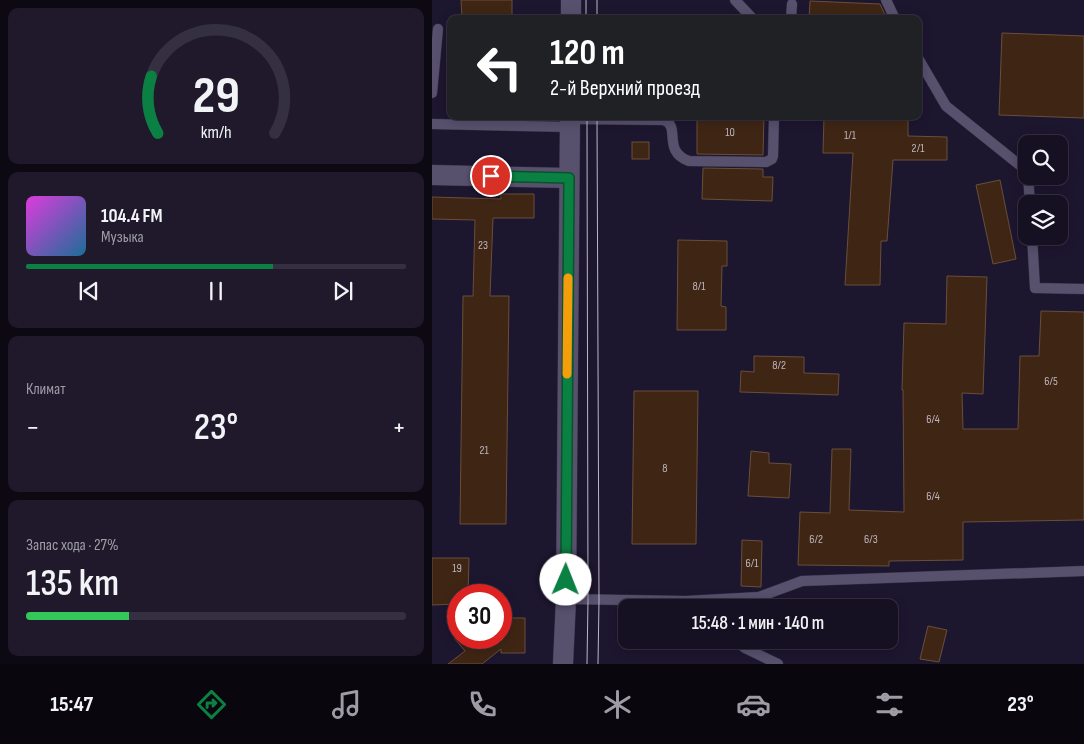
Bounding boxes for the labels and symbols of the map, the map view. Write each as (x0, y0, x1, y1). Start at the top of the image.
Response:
house number: 10 (725, 125, 735, 140)
house number: 1/1 (844, 128, 857, 143)
house number: 2/1 (912, 141, 925, 156)
pin (470, 155, 512, 197)
house number: 23 (478, 238, 488, 253)
house number: 8/1 (693, 279, 706, 294)
house number: 8/2 (772, 358, 786, 373)
house number: 6/5 (1044, 374, 1058, 389)
house number: 6/4 (926, 412, 940, 427)
house number: 21 (479, 443, 489, 458)
house number: 8 (662, 461, 668, 476)
house number: 6/4 (926, 489, 940, 504)
house number: 6/2 (809, 532, 823, 547)
house number: 6/3 (864, 532, 878, 547)
position arrow (539, 553, 591, 605)
house number: 6/1 (746, 556, 759, 571)
house number: 19 (452, 561, 462, 576)
speed limit sign: 30 (447, 584, 512, 649)

